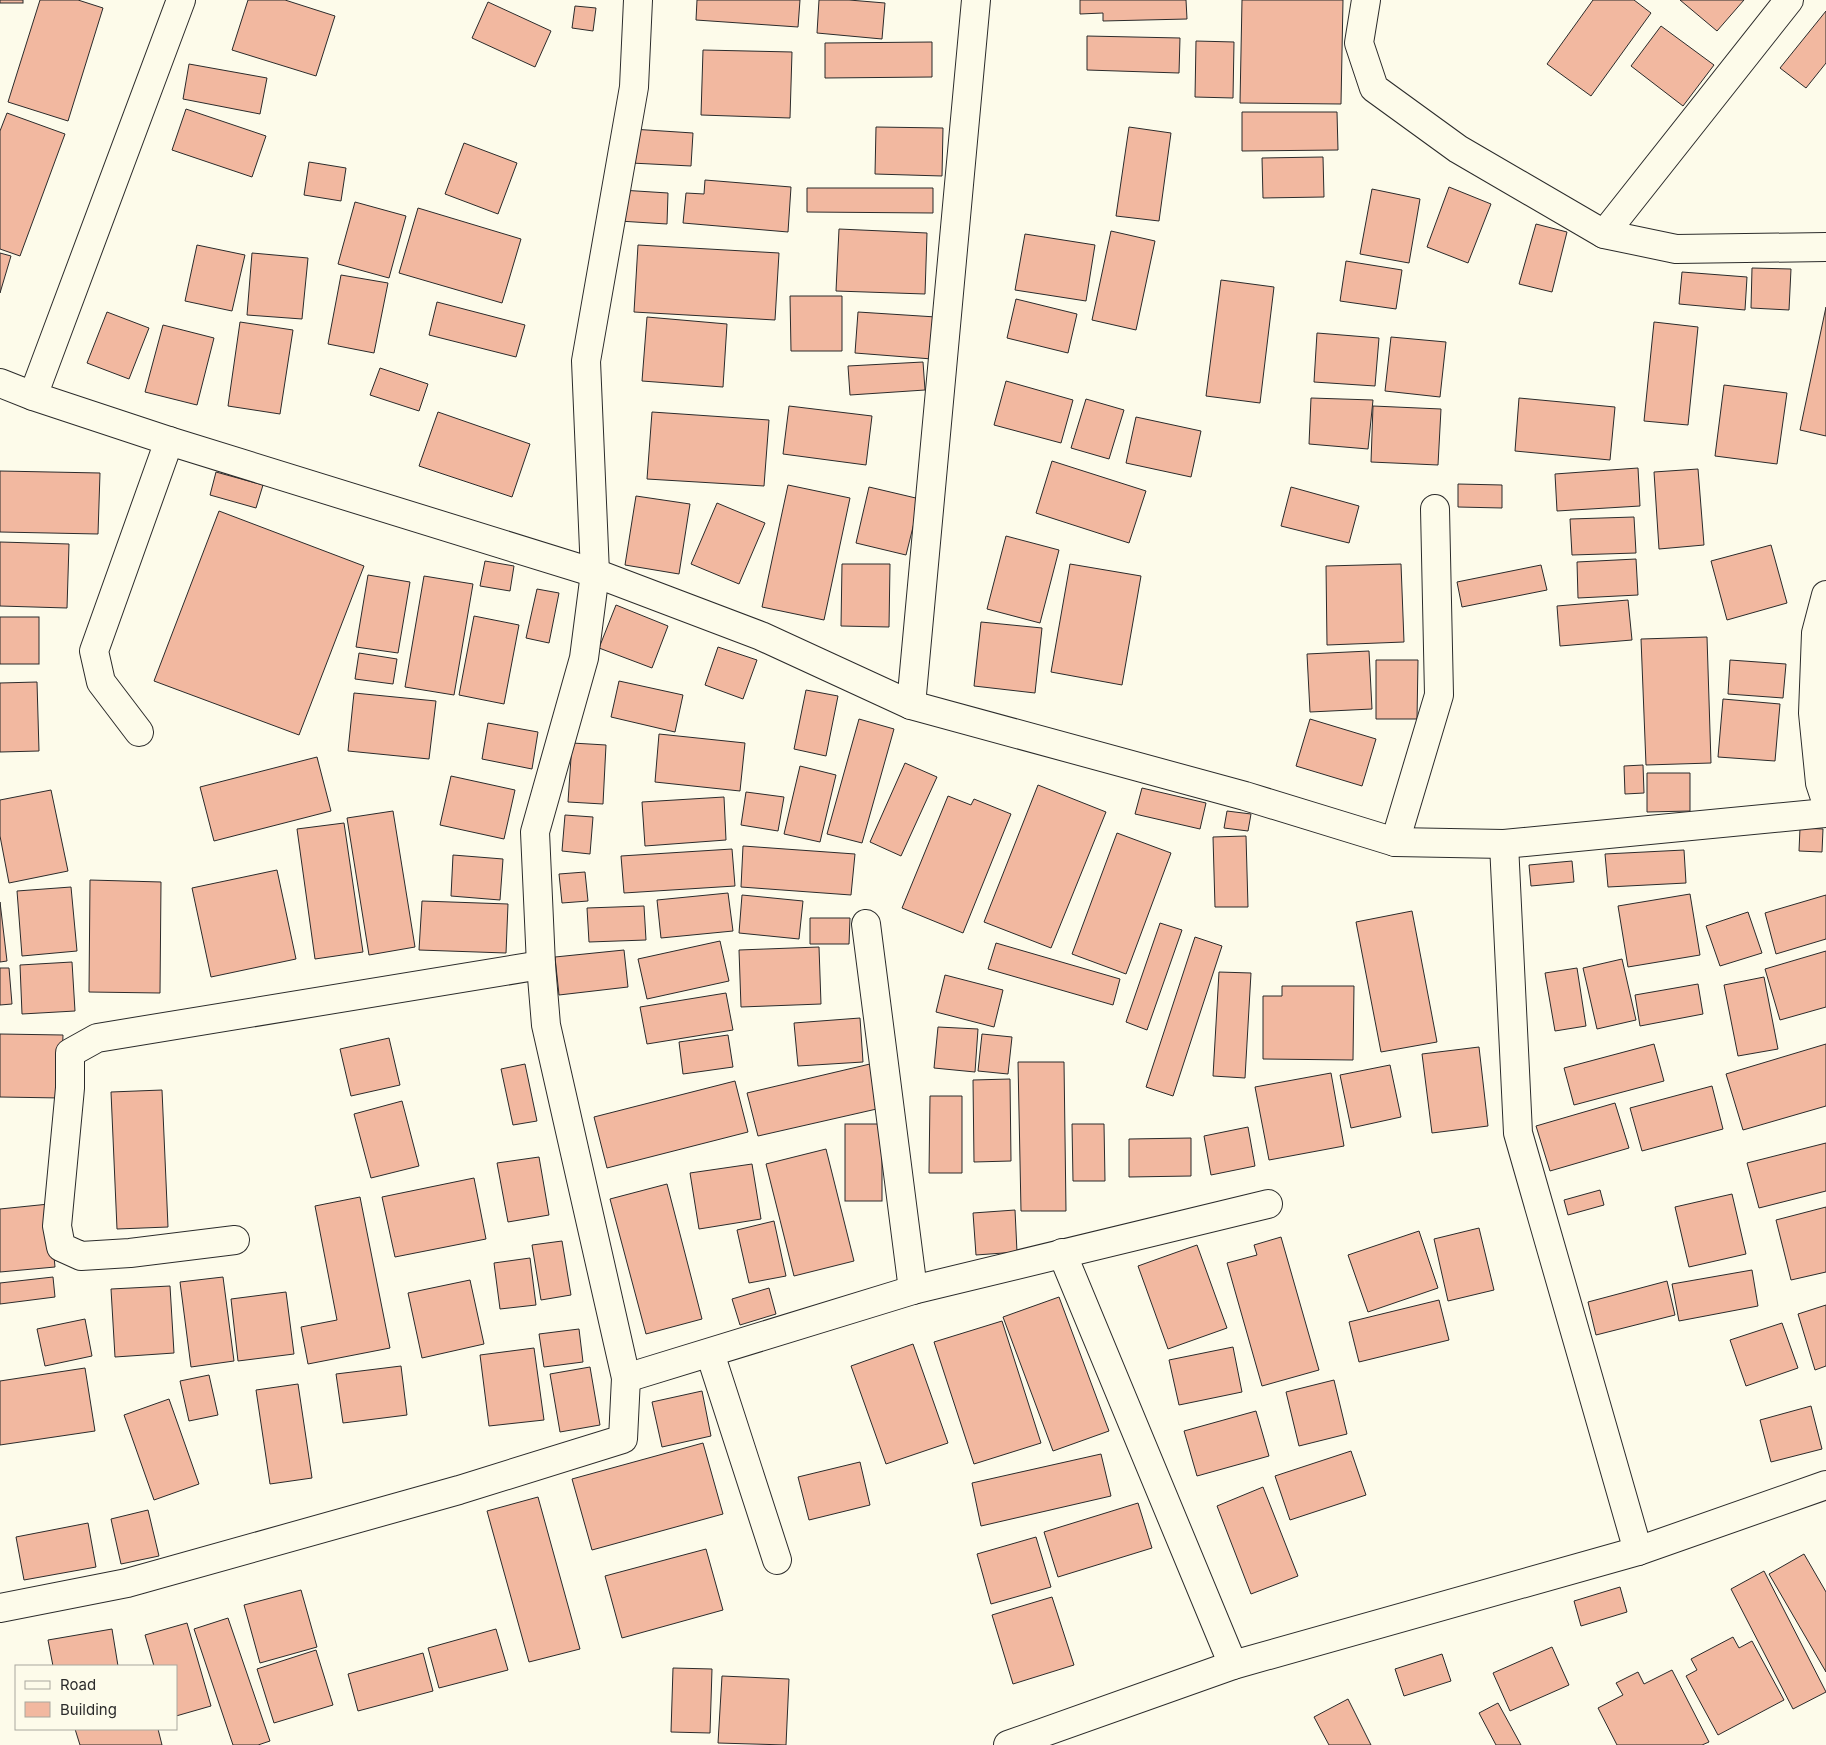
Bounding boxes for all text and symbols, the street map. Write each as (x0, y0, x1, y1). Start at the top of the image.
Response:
legend (15, 1665, 178, 1730)
text: Road (60, 1675, 96, 1694)
text: Building (60, 1700, 117, 1719)

